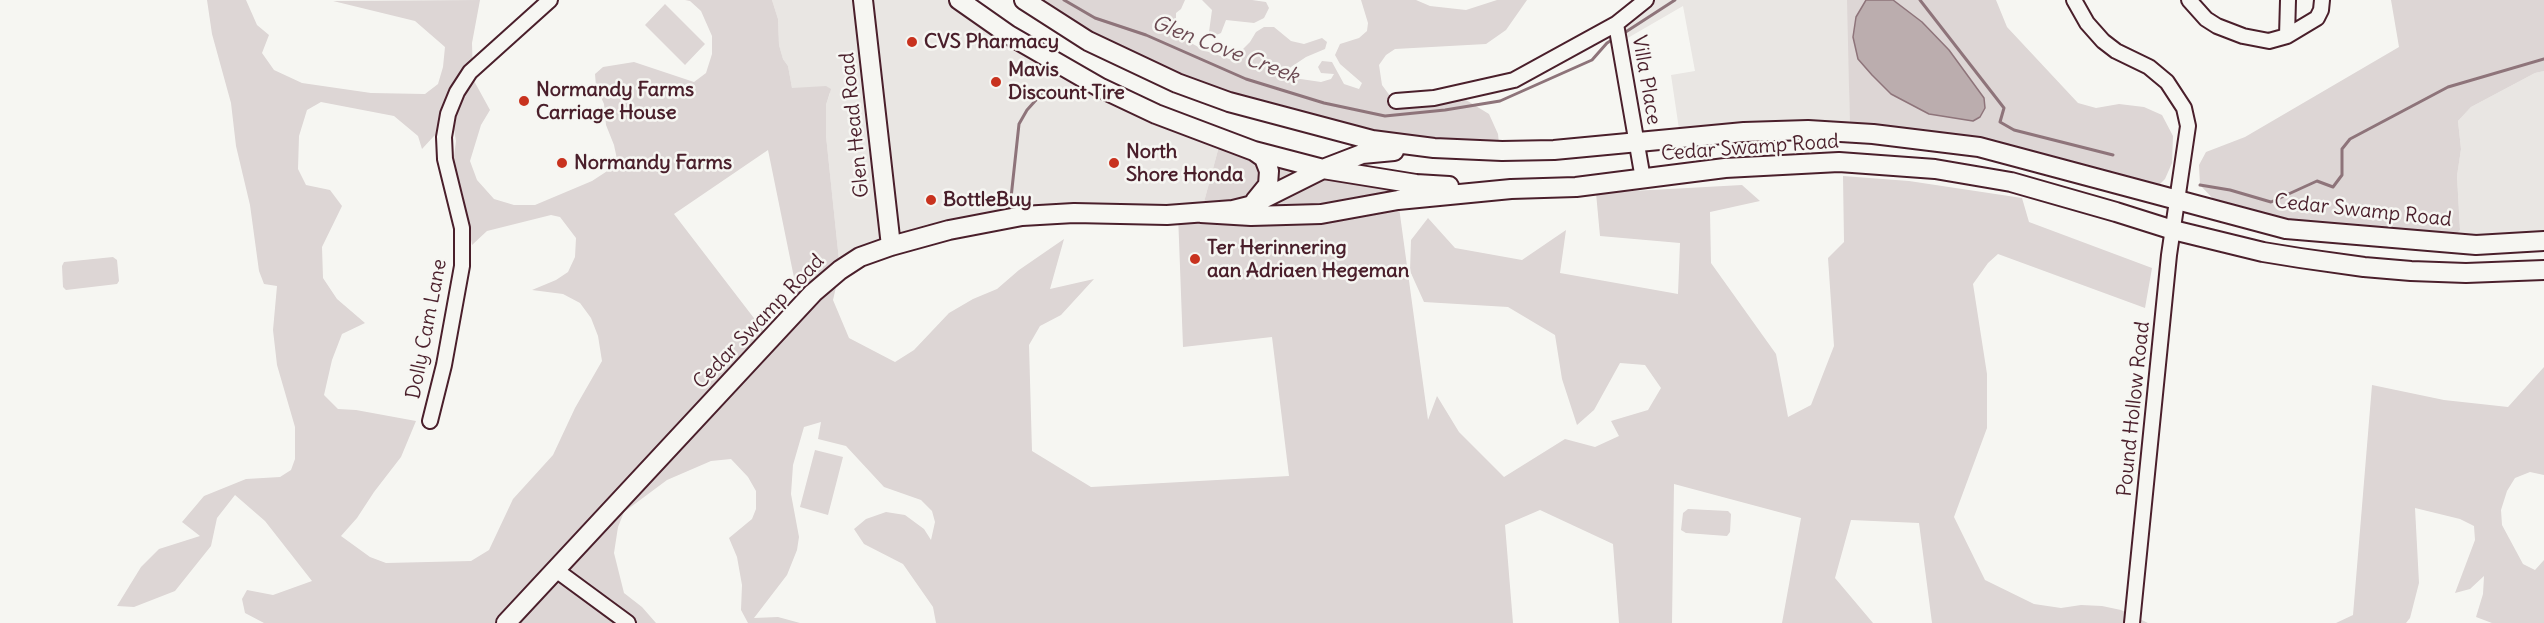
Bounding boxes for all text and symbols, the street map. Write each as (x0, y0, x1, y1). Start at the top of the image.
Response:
water label: Glen Cove Creek (1148, 10, 1302, 90)
place label: CVS Pharmacy (924, 30, 1059, 54)
street label: Villa Place (1626, 33, 1666, 127)
marker: CVS Pharmacy (905, 35, 919, 49)
street label: Glen Head Road (835, 51, 875, 199)
place label: Mavis Discount Tire (1008, 58, 1125, 105)
marker: Mavis Discount Tire (989, 75, 1003, 89)
place label: Normandy Farms Carriage House (536, 78, 694, 125)
marker: Normandy Farms Carriage House (517, 94, 531, 108)
street label: Cedar Swamp Road (1660, 130, 1840, 166)
place label: North Shore Honda (1126, 140, 1243, 187)
place label: Normandy Farms (574, 151, 732, 175)
marker: Normandy Farms (555, 156, 569, 170)
marker: North Shore Honda (1107, 156, 1121, 170)
place label: BottleBuy (943, 188, 1032, 212)
street label: Cedar Swamp Road (2273, 190, 2453, 232)
marker: BottleBuy (924, 193, 938, 207)
place label: Ter Herinnering aan Adriaen Hegeman (1207, 236, 1409, 283)
street label: Cedar Swamp Road (688, 250, 830, 394)
marker: Ter Herinnering aan Adriaen Hegeman (1188, 252, 1202, 266)
street label: Dolly Cam Lane (402, 257, 452, 401)
street label: Pound Hollow Road (2113, 320, 2155, 498)

